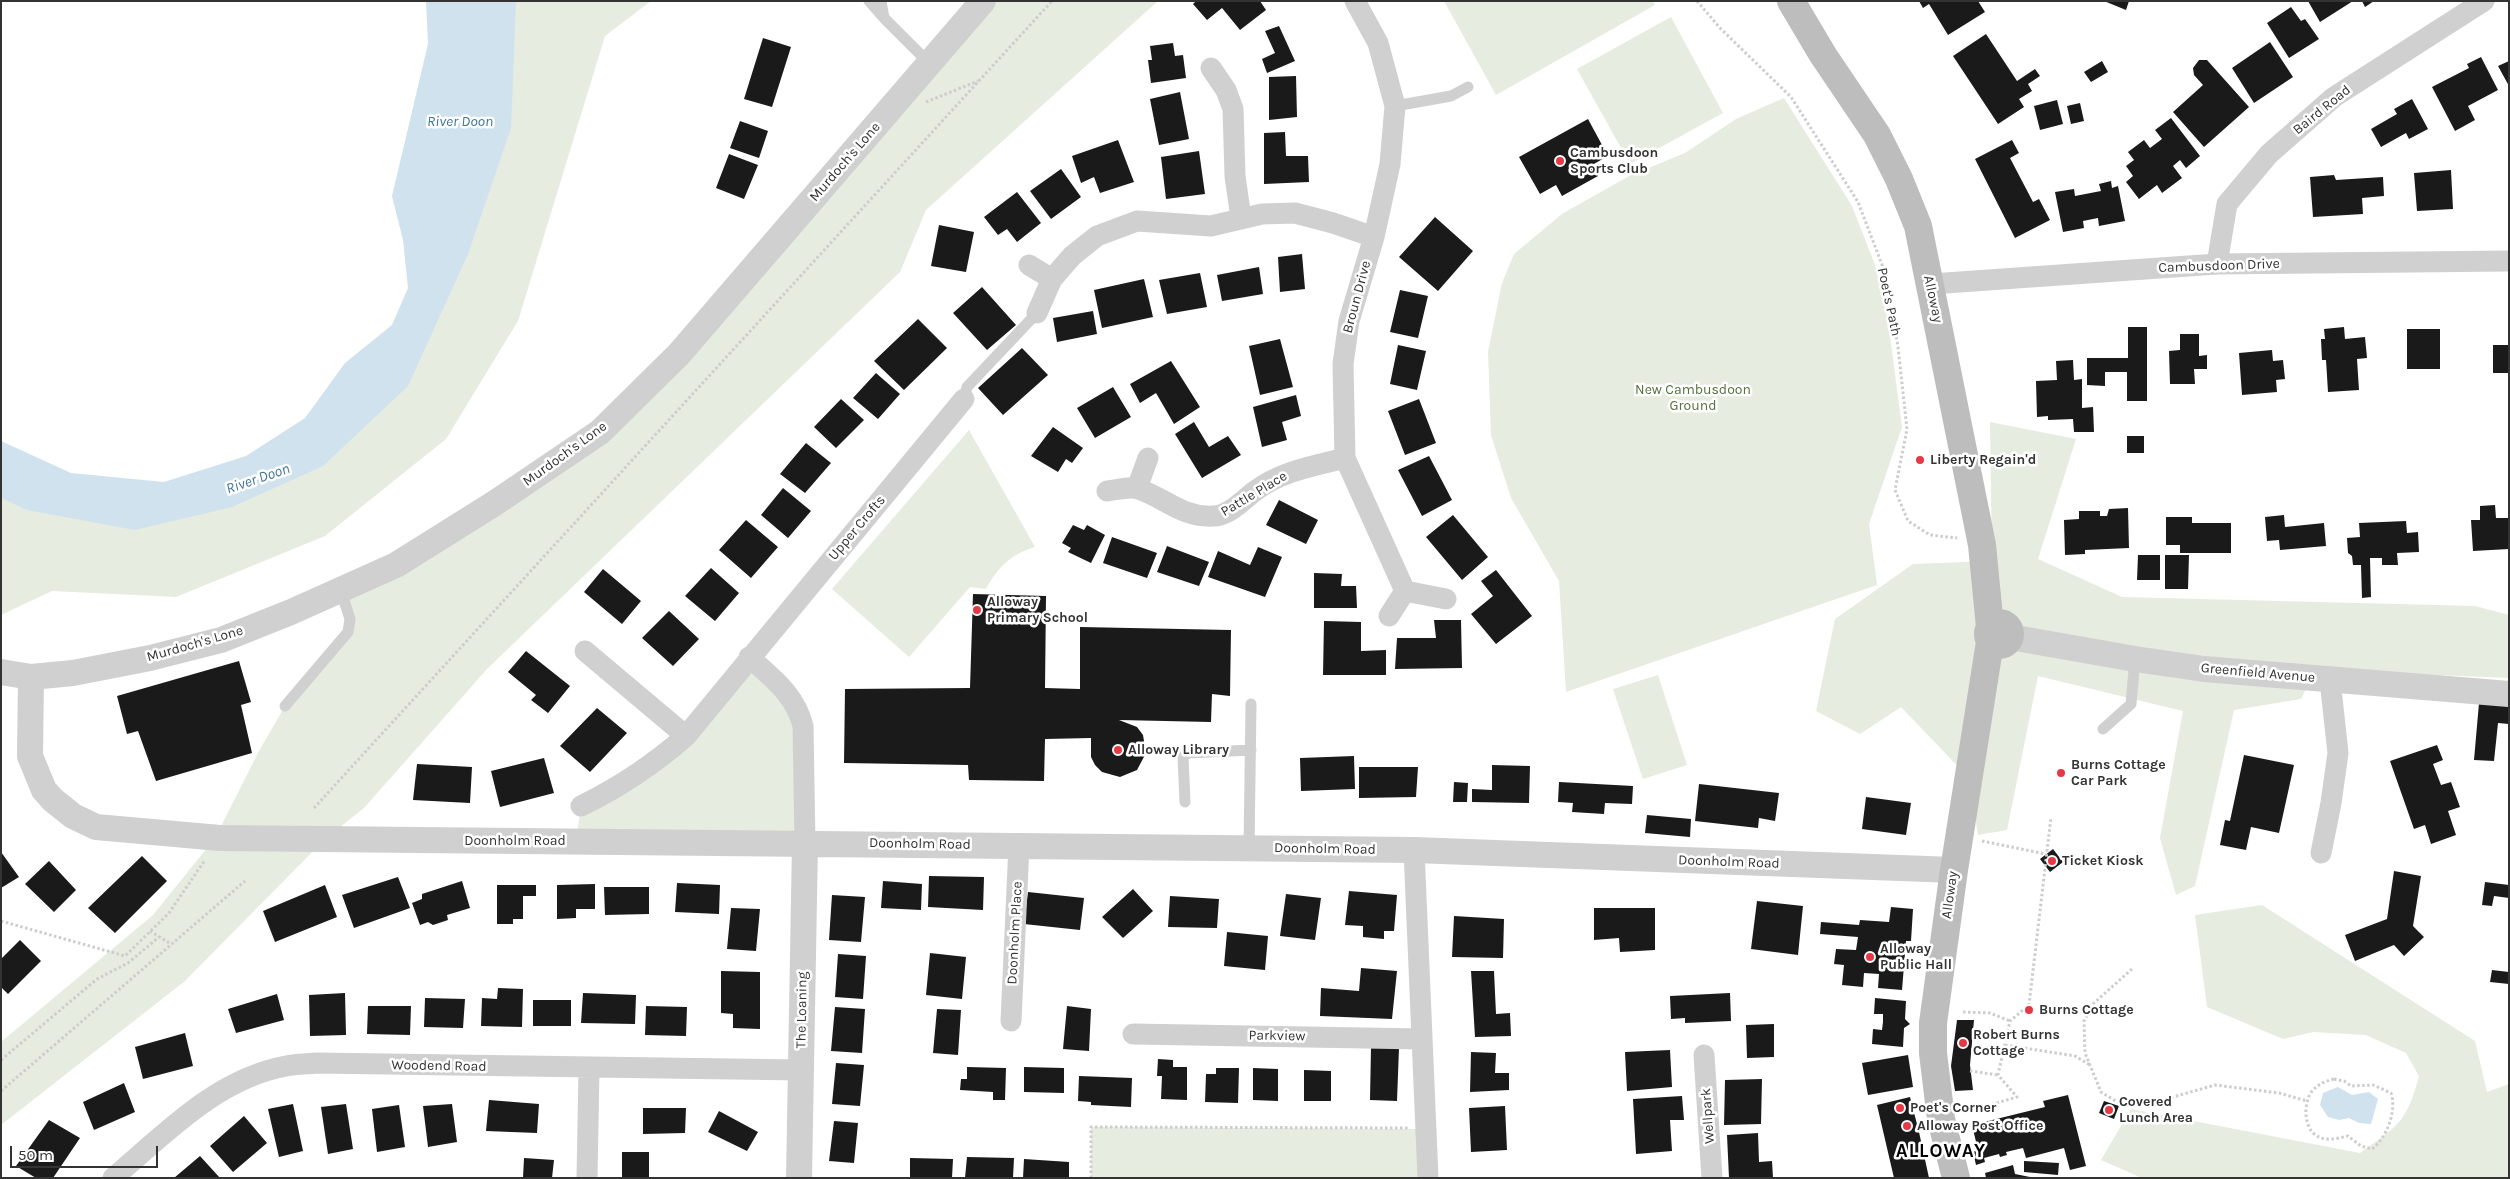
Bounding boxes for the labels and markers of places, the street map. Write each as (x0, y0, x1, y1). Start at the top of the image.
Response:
place label: Cambusdoon Sports Club (1570, 145, 1658, 178)
marker: Cambusdoon Sports Club (1554, 155, 1566, 167)
place label: Liberty Regain'd (1930, 452, 2036, 468)
marker: Liberty Regain'd (1914, 454, 1926, 466)
place label: Alloway Primary School (987, 594, 1088, 626)
marker: Alloway Primary School (971, 604, 983, 616)
place label: Alloway Library (1128, 742, 1229, 758)
marker: Alloway Library (1112, 744, 1124, 756)
place label: Burns Cottage Car Park (2071, 757, 2166, 790)
marker: Burns Cottage Car Park (2055, 767, 2067, 779)
place label: Ticket Kiosk (2062, 853, 2144, 869)
marker: Ticket Kiosk (2046, 855, 2058, 867)
place label: Alloway Public Hall (1880, 941, 1952, 974)
marker: Alloway Public Hall (1864, 951, 1876, 963)
place label: Burns Cottage (2039, 1002, 2134, 1018)
marker: Burns Cottage (2023, 1004, 2035, 1016)
place label: Robert Burns Cottage (1973, 1027, 2060, 1060)
marker: Robert Burns Cottage (1957, 1037, 1969, 1049)
place label: Covered Lunch Area (2119, 1094, 2193, 1126)
place label: Poet's Corner (1910, 1100, 1996, 1116)
marker: Poet's Corner (1894, 1102, 1906, 1114)
marker: Covered Lunch Area (2103, 1104, 2115, 1116)
place label: Alloway Post Office (1917, 1118, 2043, 1134)
marker: Alloway Post Office (1901, 1120, 1913, 1132)

